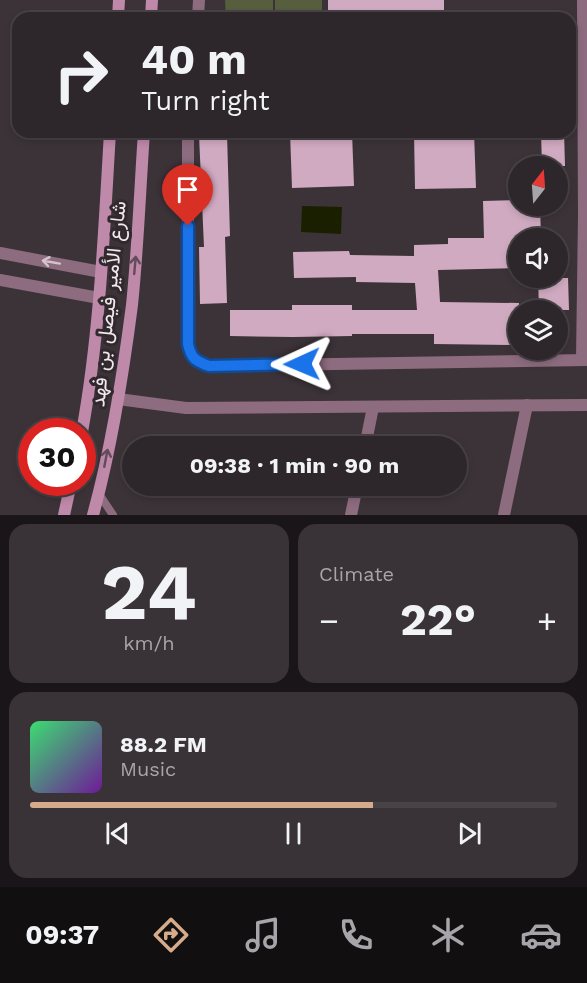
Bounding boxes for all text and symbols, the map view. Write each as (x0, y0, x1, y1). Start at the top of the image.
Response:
text: 40 m (141, 35, 247, 84)
icon: right (42, 36, 120, 114)
text: Turn right (141, 85, 270, 117)
north arrow (508, 156, 568, 216)
map controls (508, 156, 568, 360)
pin (162, 164, 213, 226)
icon: arrive (171, 173, 204, 206)
street label: شارع الأمير فيصل بن فهد (85, 200, 133, 408)
button: sound (508, 228, 568, 288)
one-way arrow (130, 256, 141, 276)
one-way arrow (41, 257, 61, 268)
button: layers (508, 300, 568, 360)
position arrow (270, 332, 334, 396)
speed limit sign: 30 (18, 418, 96, 496)
one-way arrow (101, 449, 113, 468)
text: 09:38 · 1 min · 90 m (190, 453, 399, 478)
text: 24 (101, 546, 197, 638)
text: Climate (319, 562, 394, 586)
text: 22° (400, 593, 476, 646)
text: − (319, 601, 339, 640)
text: + (537, 601, 557, 640)
text: km/h (123, 631, 175, 655)
text: 88.2 FM (120, 732, 207, 757)
text: Music (120, 757, 176, 781)
icon: previous (101, 817, 134, 850)
icon: pause (277, 817, 310, 850)
icon: next (453, 817, 486, 850)
icon: directions (150, 914, 192, 956)
icon: music (242, 914, 284, 956)
icon: phone (335, 914, 377, 956)
icon: climate (427, 914, 469, 956)
icon: car (520, 914, 562, 956)
text: 09:37 (25, 919, 99, 951)

